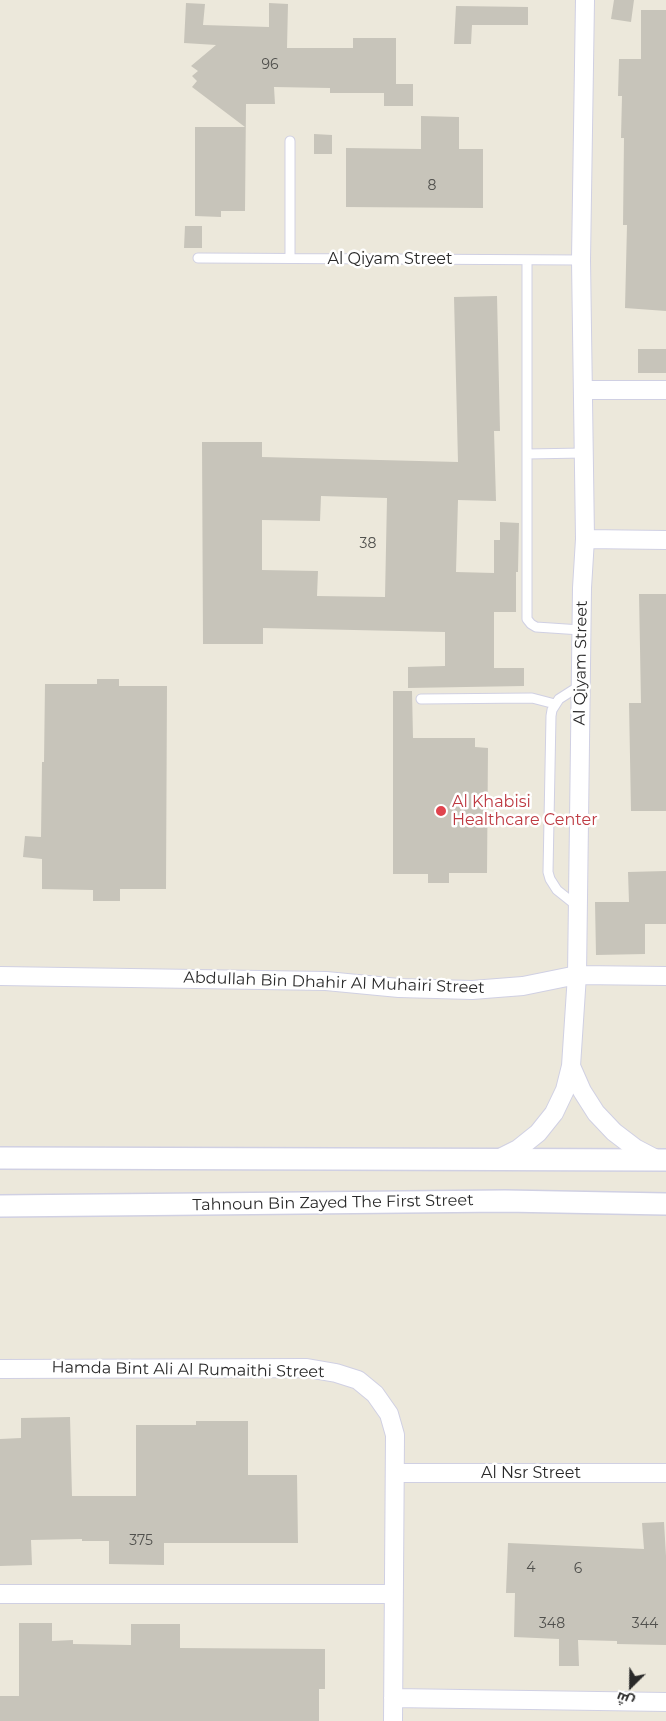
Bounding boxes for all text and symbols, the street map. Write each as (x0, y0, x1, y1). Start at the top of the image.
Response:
house number: 96 (261, 57, 279, 73)
house number: 8 (428, 178, 436, 194)
street label: Al Qiyam Street (328, 249, 452, 269)
house number: 38 (360, 536, 376, 552)
street label: Al Qiyam Street (570, 600, 592, 726)
place label: Al Khabisi Healthcare Center (452, 792, 598, 830)
marker: Al Khabisi Healthcare Center (434, 804, 448, 818)
street label: Abdullah Bin Dhahir Al Muhairi Street (183, 968, 485, 998)
street label: Tahnoun Bin Zayed The First Street (192, 1191, 474, 1215)
street label: Hamda Bint Ali Al Rumaithi Street (51, 1358, 325, 1382)
street label: Al Nsr Street (481, 1463, 581, 1483)
house number: 375 (129, 1533, 153, 1549)
house number: 4 (526, 1560, 536, 1576)
house number: 6 (574, 1561, 582, 1577)
house number: 348 (539, 1616, 565, 1632)
house number: 344 (632, 1616, 658, 1632)
north arrow (606, 1661, 656, 1711)
text: ش (613, 1688, 637, 1712)

